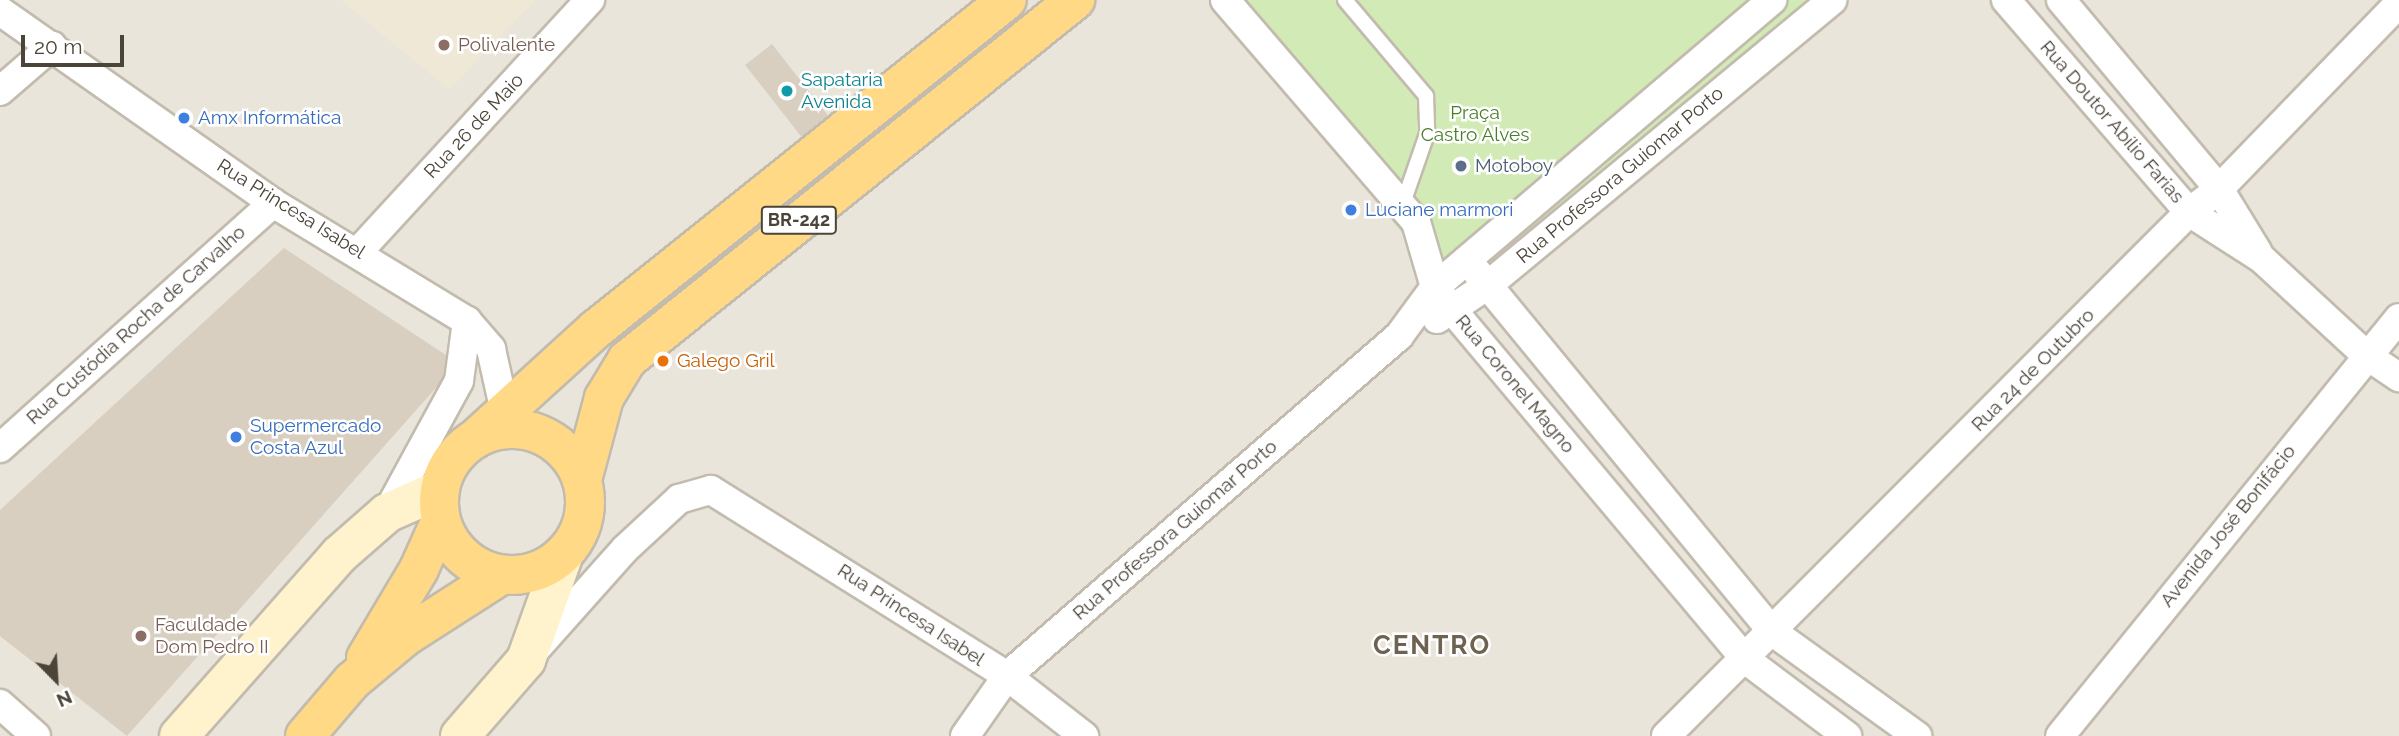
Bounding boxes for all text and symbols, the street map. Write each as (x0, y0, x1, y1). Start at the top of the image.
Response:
scale bar (24, 21, 128, 65)
text: 20 m (34, 34, 82, 59)
place label: Polivalente (458, 34, 555, 56)
street label: Rua Doutor Abílio Farias (2035, 36, 2189, 208)
marker: Polivalente (436, 37, 452, 53)
street label: Rua 26 de Maio (420, 69, 528, 183)
place label: Sapataria Avenida (801, 69, 883, 113)
street label: Rua Professora Guiomar Porto (1512, 82, 1728, 268)
marker: Sapataria Avenida (779, 83, 795, 99)
park label: Praça Castro Alves (1420, 102, 1530, 146)
place label: Amx Informática (198, 107, 341, 129)
marker: Amx Informática (176, 110, 192, 126)
street label: Rua Princesa Isabel (213, 154, 369, 264)
place label: Motoboy (1475, 155, 1553, 177)
marker: Motoboy (1453, 158, 1469, 174)
place label: Luciane marmori (1365, 199, 1513, 221)
marker: Luciane marmori (1343, 202, 1359, 218)
road number: BR-242 (760, 205, 838, 234)
street label: Rua Custódia Rocha de Carvalho (22, 221, 250, 429)
street label: Rua 24 de Outubro (1967, 304, 2099, 436)
street label: Rua Coronel Magno (1450, 310, 1580, 458)
place label: Galego Gril (677, 350, 775, 372)
marker: Galego Gril (655, 353, 671, 369)
place label: Supermercado Costa Azul (250, 415, 381, 459)
marker: Supermercado Costa Azul (228, 429, 244, 445)
street label: Rua Professora Guiomar Porto (1068, 435, 1282, 625)
street label: Avenida José Bonifácio (2155, 440, 2301, 612)
street label: Rua Princesa Isabel (833, 559, 989, 671)
place label: Faculdade Dom Pedro II (155, 614, 269, 658)
marker: Faculdade Dom Pedro II (133, 628, 149, 644)
district label: CENTRO (1374, 630, 1490, 662)
north arrow (21, 645, 91, 715)
text: N (53, 686, 76, 712)

